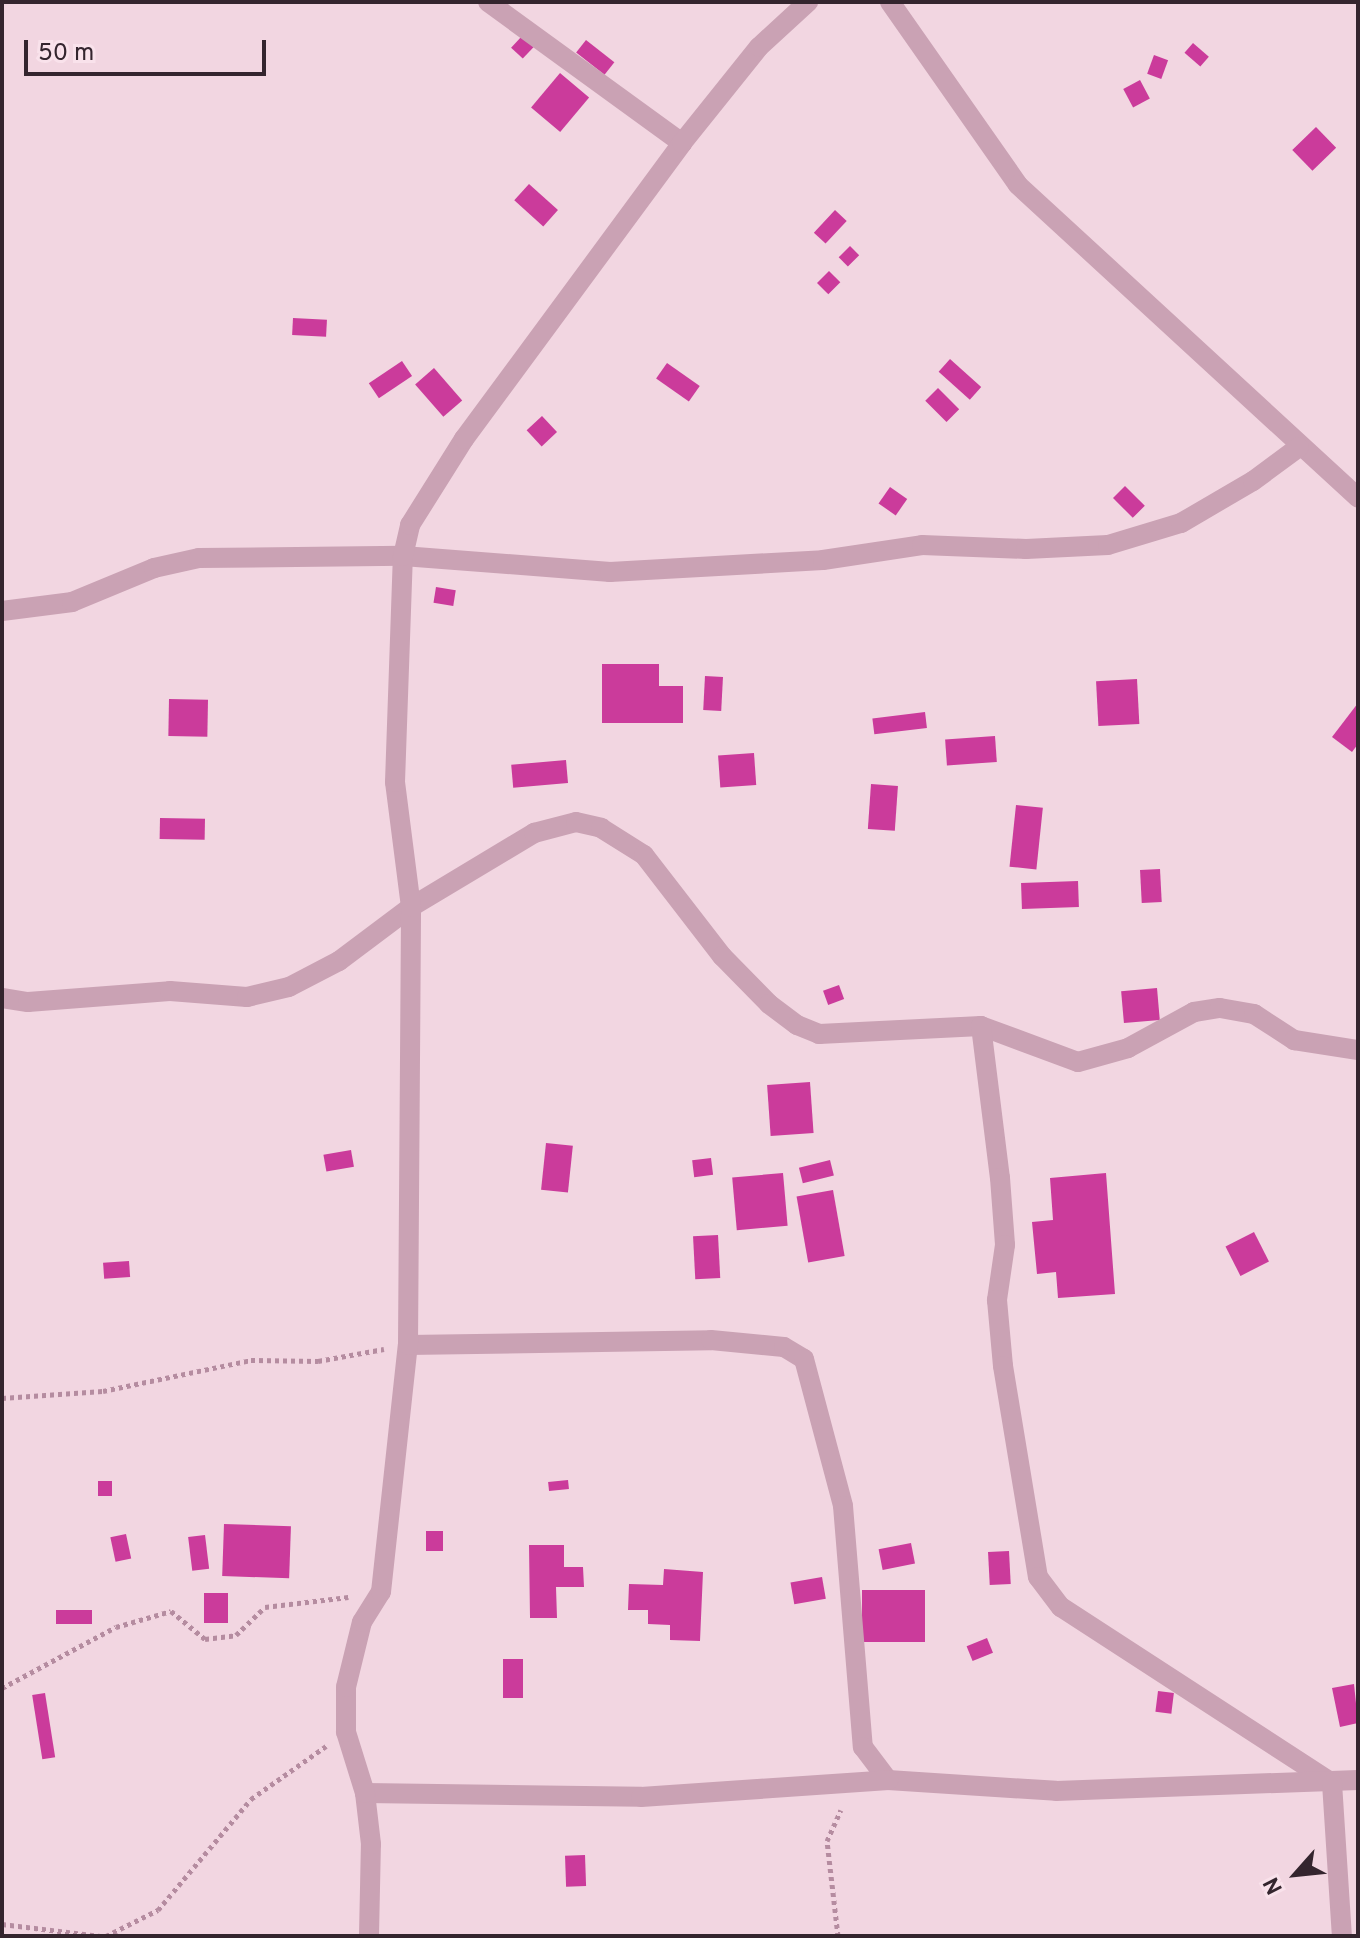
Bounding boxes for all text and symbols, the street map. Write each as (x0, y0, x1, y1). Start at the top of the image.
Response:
scale bar (28, 24, 270, 74)
text: 50 m (38, 39, 94, 69)
north arrow (1256, 1834, 1336, 1914)
text: N (1259, 1872, 1290, 1898)

